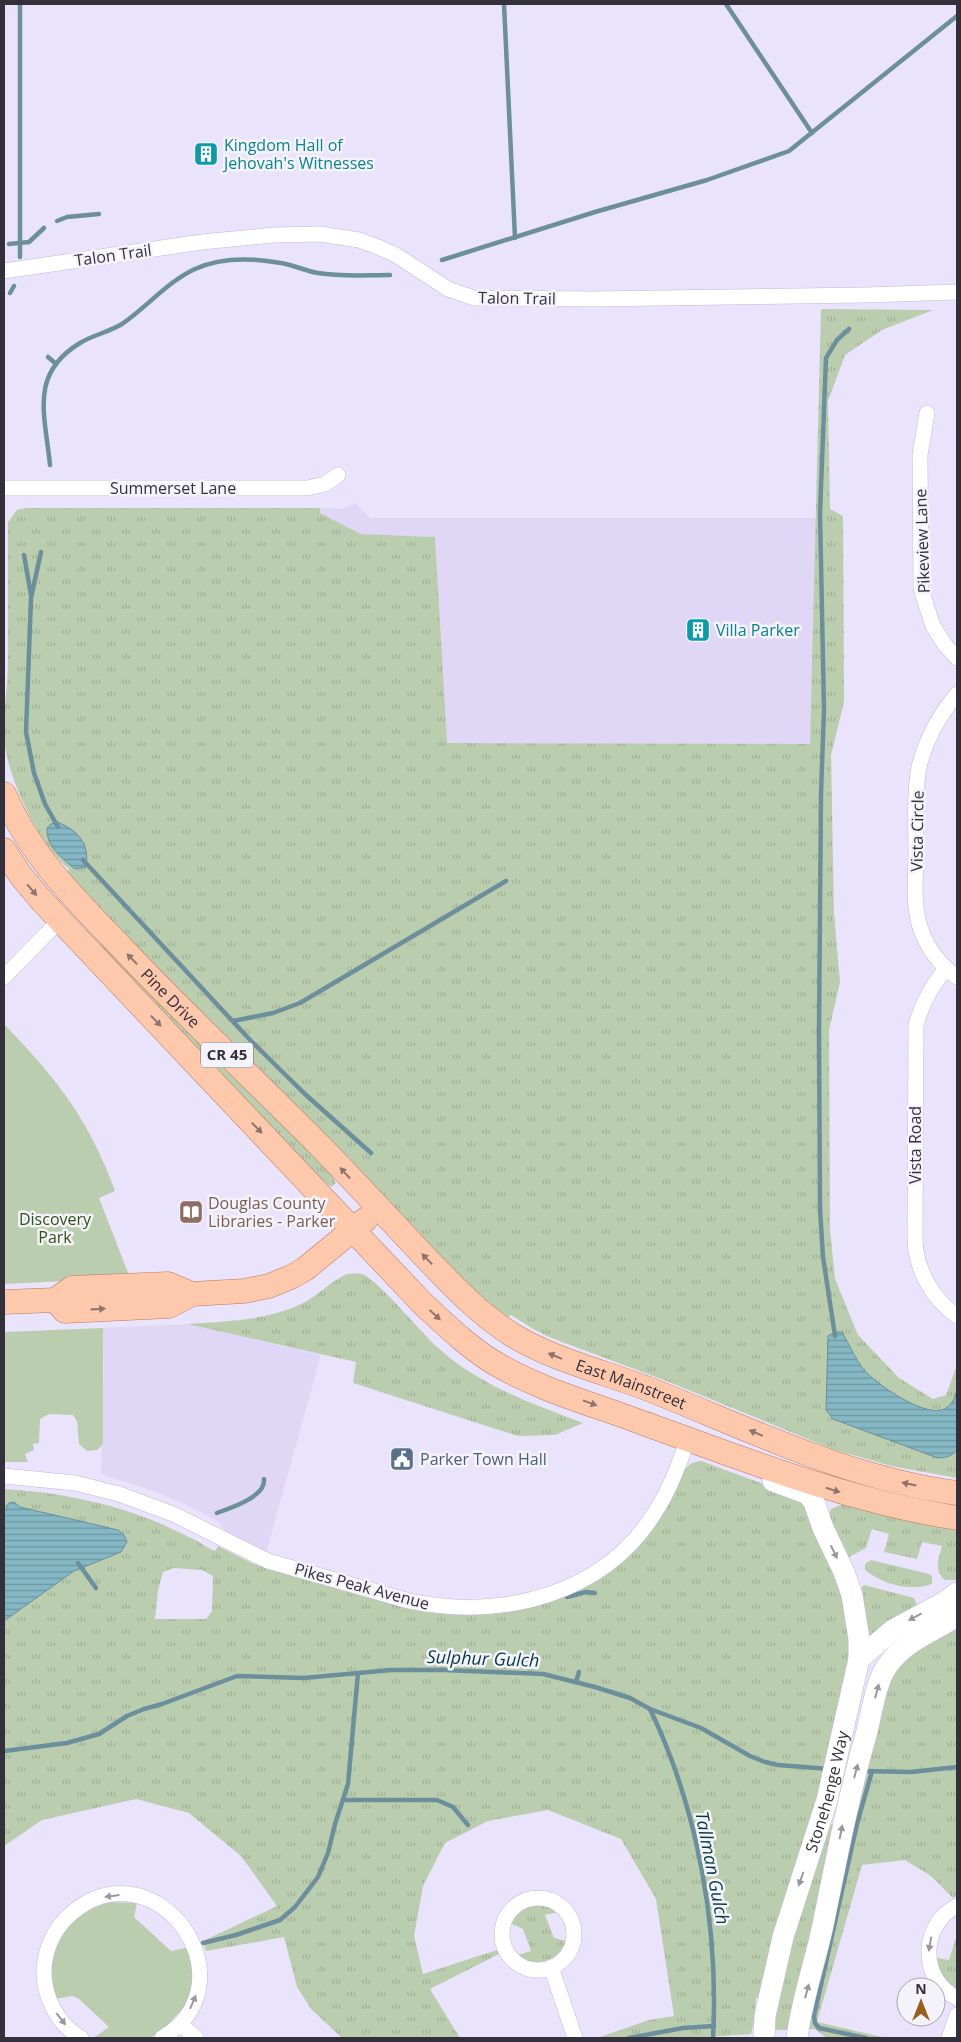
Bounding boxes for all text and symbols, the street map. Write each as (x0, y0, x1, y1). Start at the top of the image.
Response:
place label: Kingdom Hall of Jehovah's Witnesses (222, 134, 374, 174)
building icon: Kingdom Hall of Jehovah's Witnesses (193, 141, 219, 167)
street label: Talon Trail (73, 239, 153, 271)
street label: Talon Trail (478, 286, 556, 310)
street label: Summerset Lane (110, 477, 236, 499)
street label: Pikeview Lane (909, 488, 935, 594)
building icon: Villa Parker (685, 617, 711, 643)
place label: Villa Parker (716, 619, 800, 641)
street label: Vista Circle (905, 790, 929, 872)
one-way arrow (27, 883, 38, 896)
one-way arrow (126, 953, 138, 965)
street label: Pine Drive (136, 963, 205, 1033)
one-way arrow (150, 1014, 162, 1026)
road number: CR 45 (201, 1042, 253, 1068)
street label: Vista Road (904, 1106, 926, 1184)
one-way arrow (251, 1121, 263, 1133)
one-way arrow (339, 1167, 351, 1179)
place label: Douglas County Libraries - Parker (208, 1192, 336, 1232)
library icon: Douglas County Libraries - Parker (178, 1199, 204, 1225)
park label: Discovery Park (19, 1208, 92, 1248)
one-way arrow (421, 1253, 433, 1265)
one-way arrow (91, 1305, 107, 1313)
one-way arrow (429, 1309, 441, 1321)
one-way arrow (548, 1351, 562, 1359)
street label: East Mainstreet (573, 1354, 690, 1414)
one-way arrow (583, 1399, 598, 1407)
one-way arrow (748, 1429, 763, 1436)
public building icon: Parker Town Hall (389, 1446, 415, 1472)
place label: Parker Town Hall (420, 1448, 547, 1470)
one-way arrow (902, 1480, 917, 1488)
one-way arrow (825, 1486, 840, 1494)
one-way arrow (830, 1545, 838, 1559)
street label: Pikes Peak Avenue (292, 1557, 432, 1615)
one-way arrow (908, 1613, 922, 1621)
water label: Sulphur Gulch (426, 1644, 540, 1672)
one-way arrow (873, 1684, 881, 1699)
street label: Stonehenge Way (800, 1728, 854, 1855)
one-way arrow (852, 1763, 860, 1778)
water label: Tallman Gulch (690, 1809, 736, 1926)
one-way arrow (837, 1824, 845, 1839)
one-way arrow (797, 1872, 805, 1887)
one-way arrow (103, 1892, 119, 1900)
one-way arrow (925, 1936, 933, 1952)
north arrow (896, 1977, 946, 2027)
text: N (915, 1979, 927, 1998)
one-way arrow (803, 1983, 811, 1998)
one-way arrow (189, 1995, 197, 2009)
one-way arrow (56, 2012, 66, 2026)

